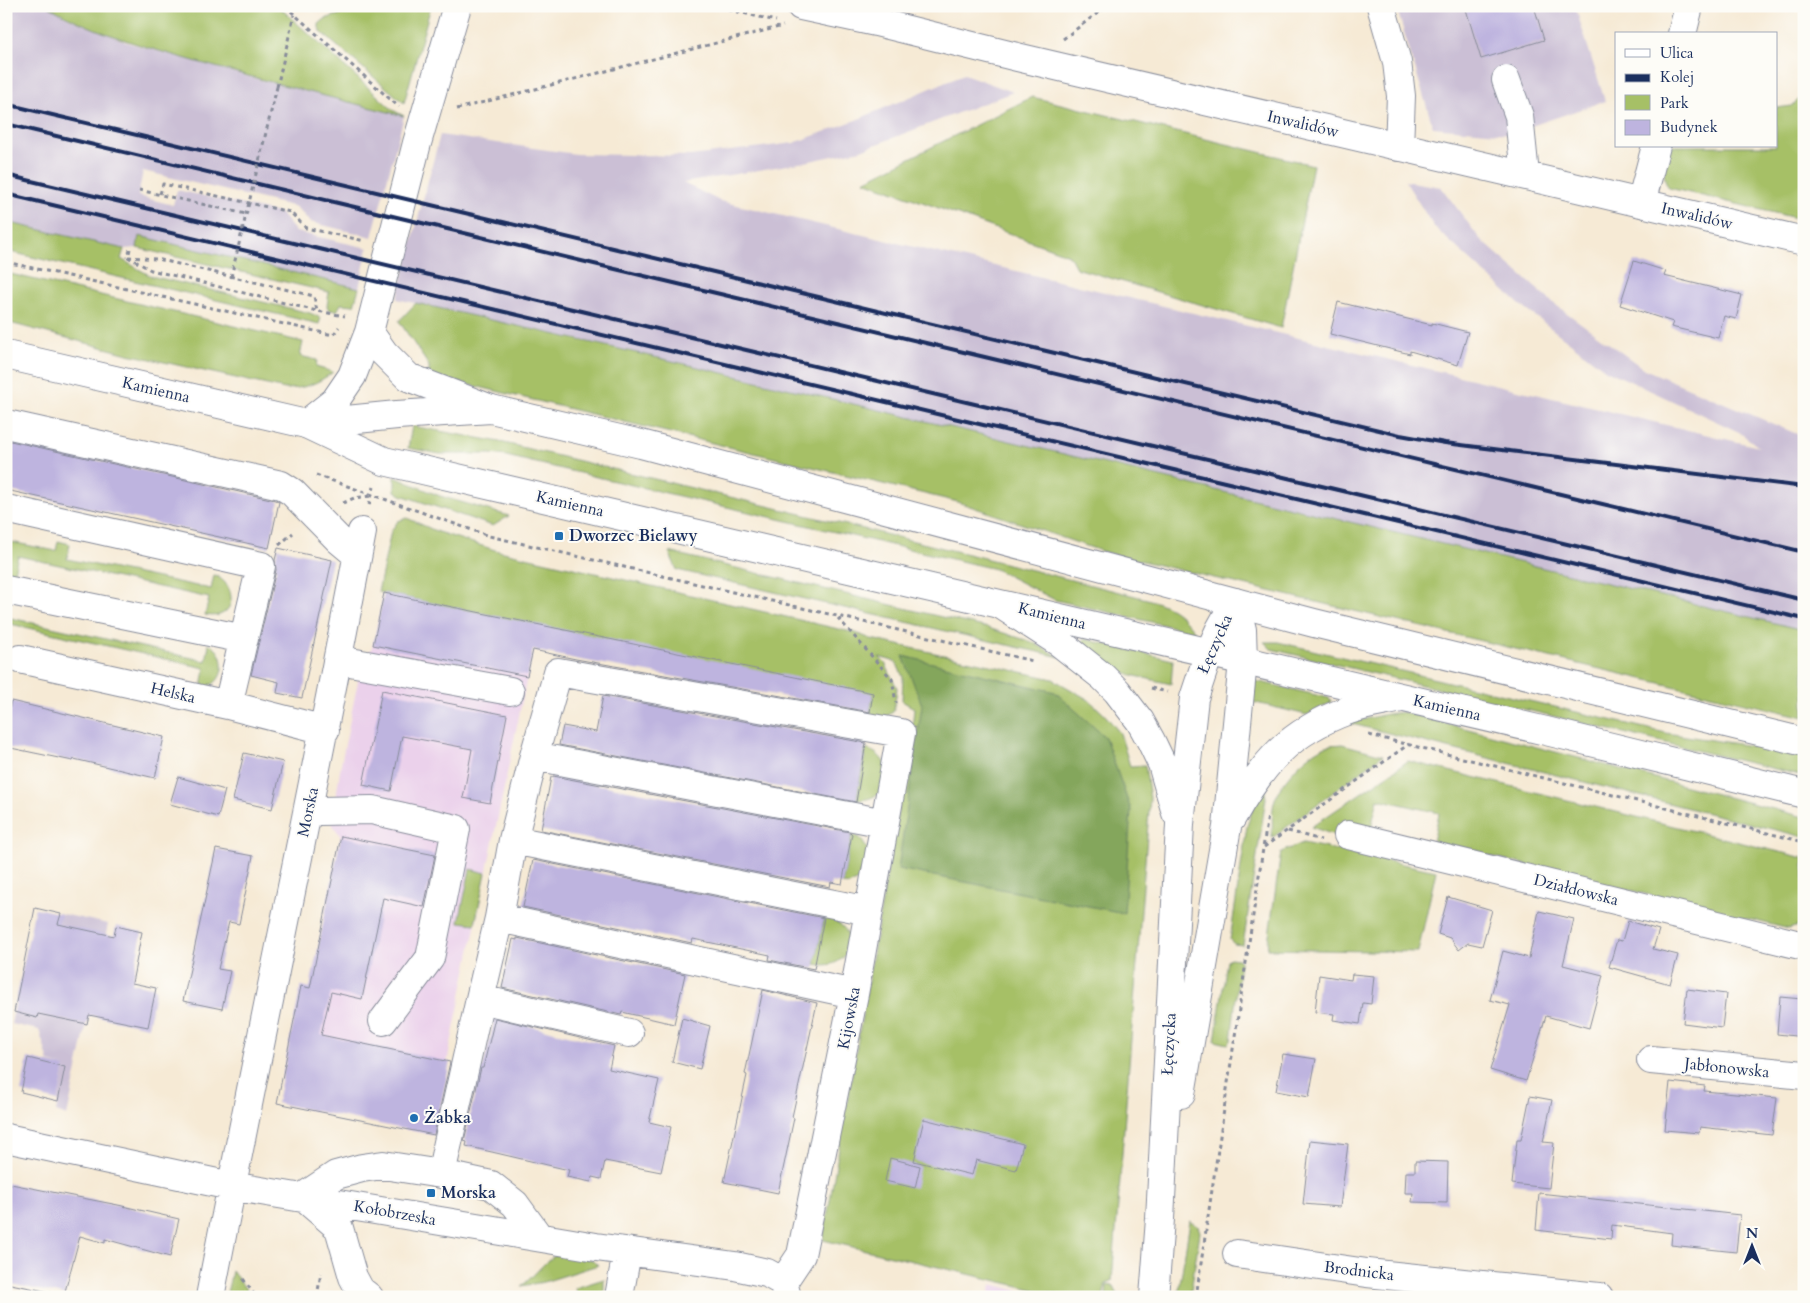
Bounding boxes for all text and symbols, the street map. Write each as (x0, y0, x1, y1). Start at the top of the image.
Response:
legend (1615, 32, 1778, 148)
text: Ulica (1660, 43, 1694, 63)
text: Kolej (1660, 67, 1694, 87)
text: Park (1660, 93, 1689, 113)
street label: Inwalidów (1265, 105, 1341, 143)
text: Budynek (1660, 117, 1718, 137)
street label: Inwalidów (1659, 197, 1735, 235)
street label: Kamienna (120, 371, 192, 409)
street label: Kamienna (534, 485, 606, 523)
place label: Dworzec Bielawy (569, 525, 698, 547)
marker: Dworzec Bielawy (553, 530, 565, 542)
street label: Kamienna (1016, 597, 1088, 635)
street label: Łęczycka (1192, 611, 1238, 677)
street label: Helska (148, 677, 198, 709)
street label: Kamienna (1411, 689, 1483, 727)
street label: Morska (292, 785, 324, 839)
street label: Działdowska (1531, 869, 1621, 911)
street label: Kijowska (832, 985, 866, 1051)
street label: Łęczycka (1156, 1012, 1182, 1076)
street label: Jabłonowska (1681, 1052, 1771, 1083)
place label: Żabka (424, 1106, 471, 1129)
marker: Żabka (408, 1112, 420, 1124)
place label: Morska (441, 1182, 496, 1204)
marker: Morska (425, 1187, 437, 1199)
street label: Kołobrzeska (352, 1195, 438, 1231)
north arrow (1728, 1220, 1778, 1270)
text: N (1746, 1224, 1758, 1243)
street label: Brodnicka (1323, 1256, 1395, 1286)

